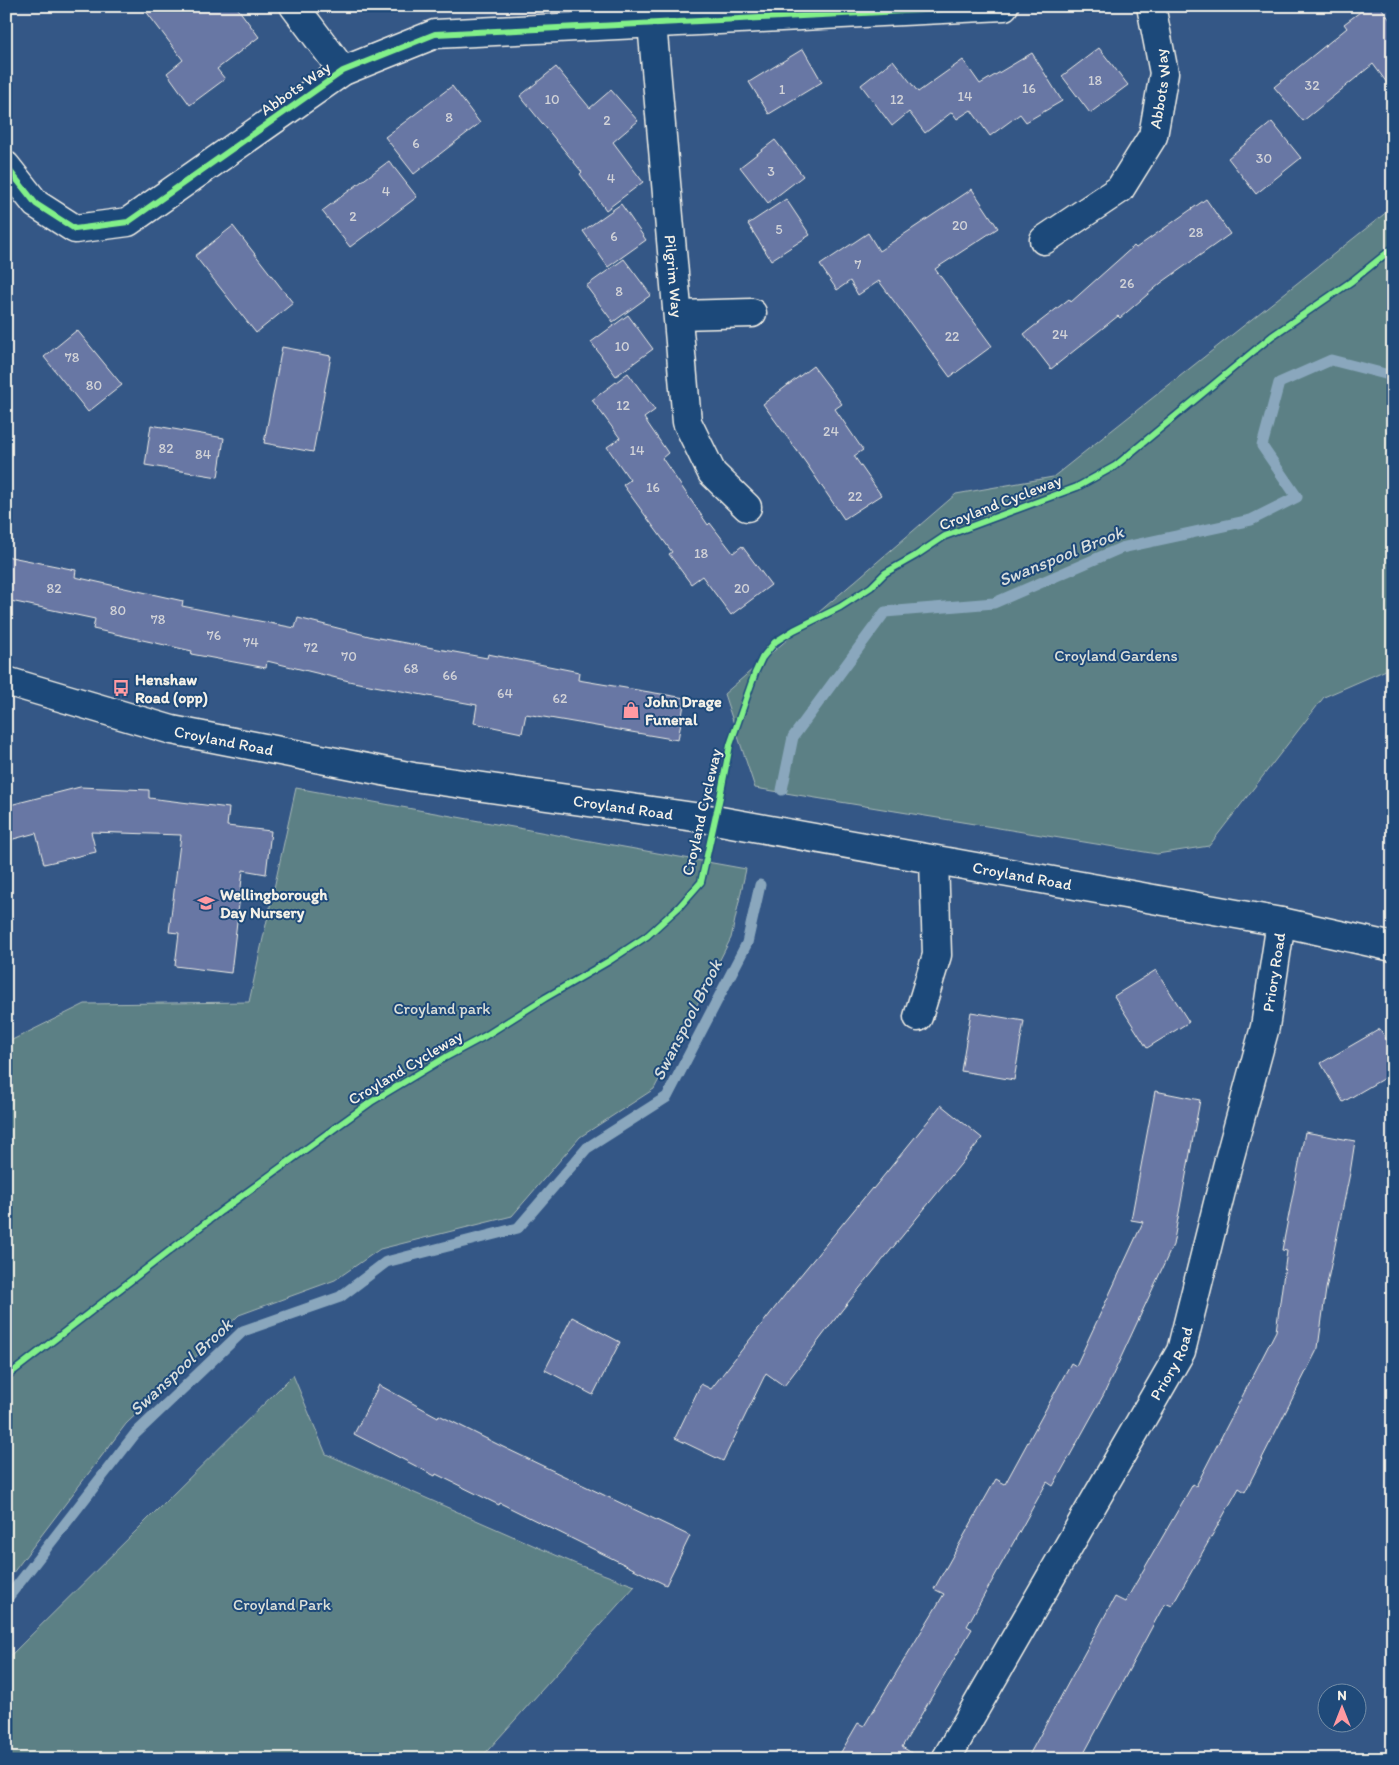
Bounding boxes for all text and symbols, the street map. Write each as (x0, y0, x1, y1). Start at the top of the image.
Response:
street label: Abbots Way (1145, 47, 1175, 130)
street label: Abbots Way (257, 57, 334, 119)
house number: 18 (1088, 72, 1102, 89)
house number: 32 (1305, 77, 1320, 94)
house number: 16 (1022, 80, 1036, 97)
house number: 1 (779, 81, 786, 98)
house number: 14 (958, 88, 973, 105)
house number: 10 (544, 91, 560, 108)
house number: 12 (890, 91, 905, 108)
house number: 8 (445, 109, 453, 126)
house number: 2 (603, 112, 611, 129)
house number: 6 (412, 135, 420, 152)
house number: 30 (1256, 150, 1272, 167)
house number: 3 (767, 163, 775, 180)
house number: 4 (607, 170, 616, 187)
house number: 4 (382, 183, 391, 200)
house number: 2 (349, 208, 357, 225)
house number: 20 (952, 217, 968, 234)
house number: 5 (775, 221, 783, 238)
house number: 28 (1188, 224, 1204, 241)
house number: 6 (610, 228, 618, 245)
street label: Pilgrim Way (661, 234, 687, 319)
house number: 7 (855, 256, 862, 273)
house number: 26 (1120, 275, 1134, 292)
house number: 8 (615, 283, 623, 300)
house number: 24 (1052, 326, 1068, 343)
house number: 22 (945, 328, 960, 345)
house number: 10 (614, 338, 630, 355)
house number: 78 (65, 349, 80, 366)
house number: 80 (86, 377, 102, 394)
house number: 12 (616, 397, 631, 414)
house number: 24 (823, 423, 839, 440)
house number: 82 (158, 440, 174, 457)
house number: 14 (630, 442, 645, 459)
house number: 84 (195, 446, 212, 463)
street label: Croyland Cycleway (936, 470, 1065, 535)
house number: 16 (646, 479, 660, 496)
house number: 22 (848, 488, 863, 505)
water label: Swanspool Brook (995, 520, 1128, 591)
house number: 18 (694, 545, 708, 562)
house number: 82 (46, 580, 62, 597)
house number: 20 (734, 580, 750, 597)
house number: 80 (110, 602, 126, 619)
house number: 78 (151, 611, 166, 628)
house number: 76 (207, 627, 221, 644)
house number: 74 (243, 634, 259, 651)
house number: 72 (304, 639, 319, 656)
park label: Croyland Gardens (1054, 646, 1178, 665)
house number: 70 (341, 648, 357, 665)
house number: 68 (403, 660, 419, 677)
house number: 66 (443, 667, 457, 684)
place label: Henshaw Road (opp) (135, 670, 208, 708)
bus stop icon: Henshaw Road (opp) (111, 678, 131, 698)
house number: 64 (497, 685, 513, 702)
house number: 62 (553, 690, 568, 707)
place label: John Drage Funeral (644, 692, 722, 729)
shop icon: John Drage Funeral (621, 700, 641, 720)
street label: Croyland Road (173, 722, 275, 760)
street label: Croyland Cycleway (678, 746, 725, 877)
street label: Croyland Road (572, 791, 675, 824)
street label: Croyland Road (971, 858, 1074, 894)
place label: Wellingborough Day Nursery (220, 885, 328, 923)
school or university icon: Wellingborough Day Nursery (196, 893, 216, 913)
street label: Priory Road (1258, 931, 1289, 1013)
water label: Swanspool Brook (647, 954, 728, 1084)
park label: Croyland park (393, 999, 491, 1018)
street label: Croyland Cycleway (345, 1026, 466, 1109)
water label: Swanspool Brook (125, 1313, 238, 1420)
street label: Priory Road (1146, 1324, 1197, 1404)
park label: Croyland Park (233, 1595, 332, 1614)
north arrow (1316, 1682, 1366, 1732)
text: N (1337, 1687, 1347, 1704)

